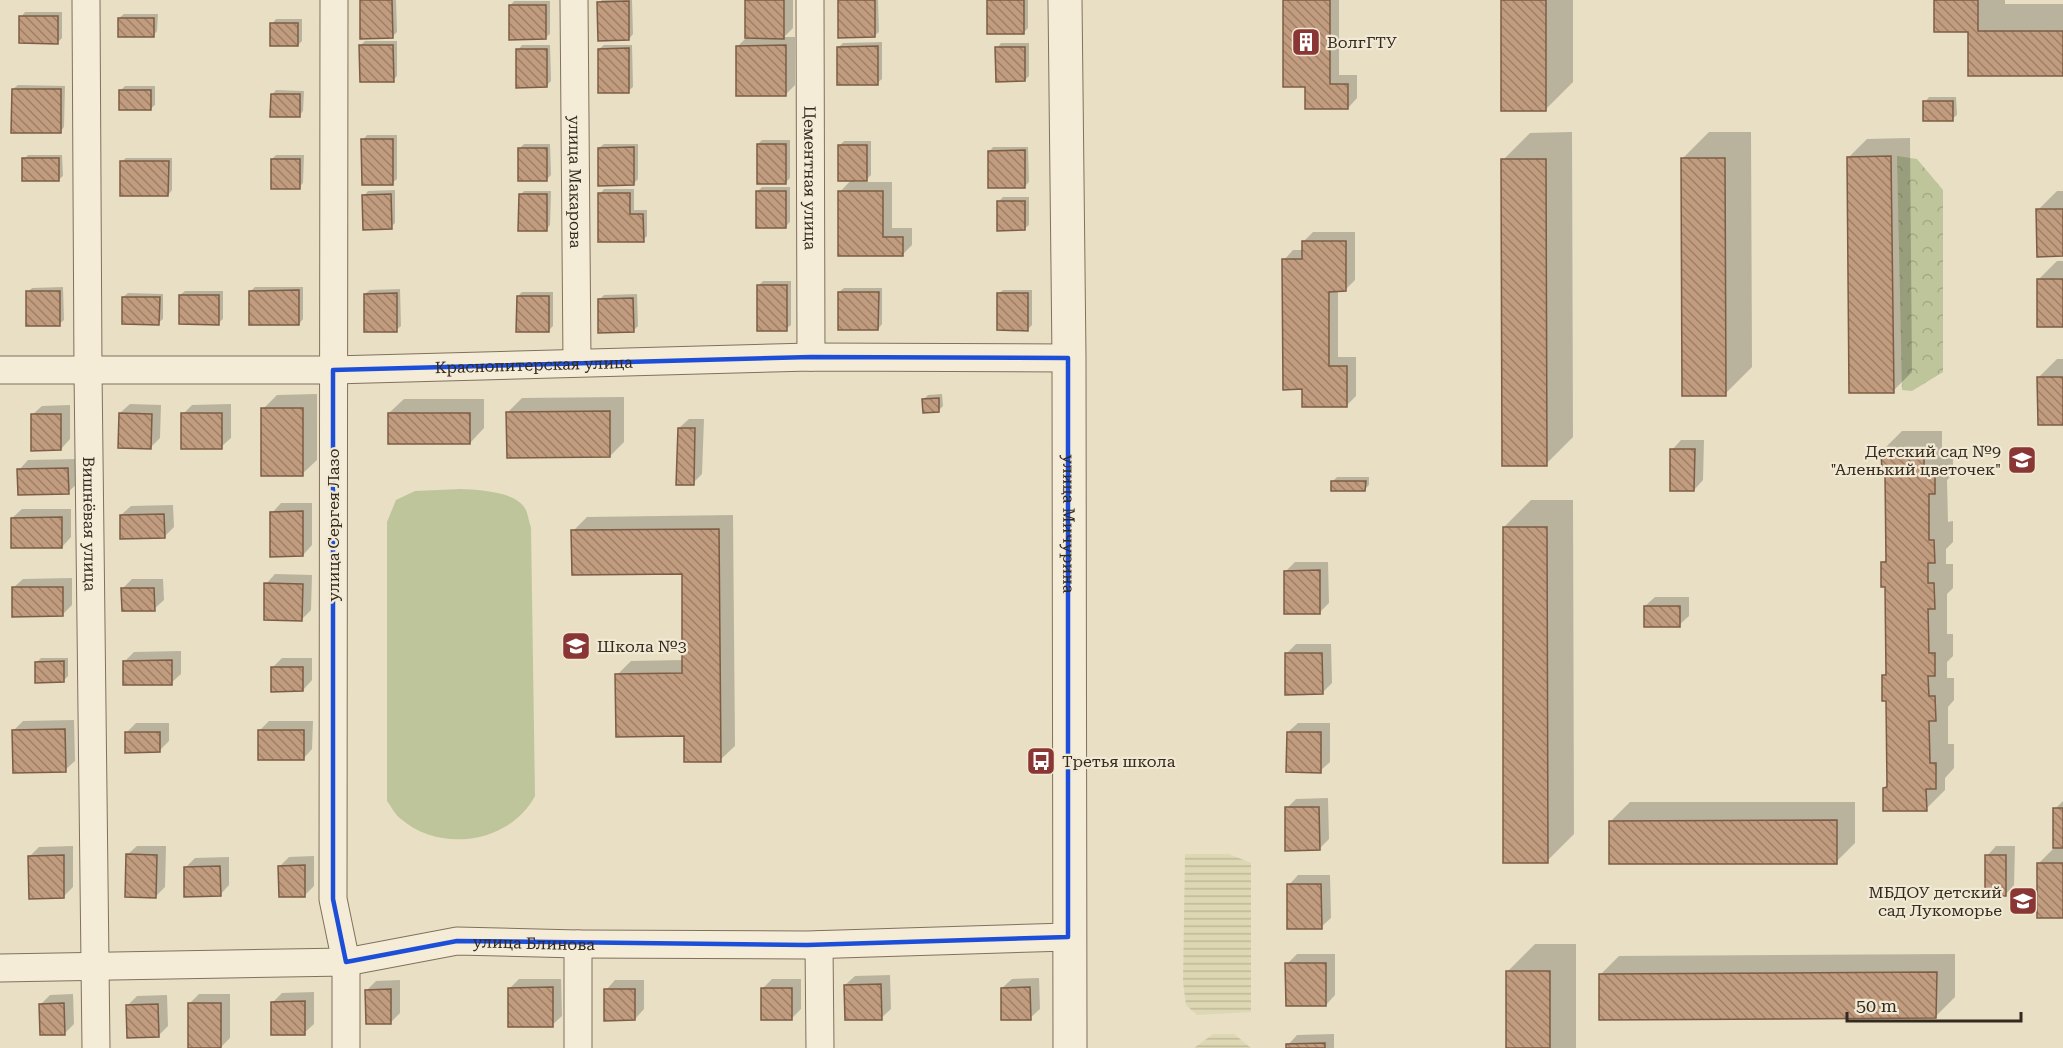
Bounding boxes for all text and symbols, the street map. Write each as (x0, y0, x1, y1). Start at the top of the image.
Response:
building icon: ВолгГТУ (1290, 26, 1322, 58)
place label: ВолгГТУ (1327, 33, 1397, 52)
street label: Цементная улица (801, 106, 820, 251)
street label: улица Макарова (565, 115, 586, 249)
street label: Краснопитерская улица (435, 352, 633, 377)
place label: Детский сад №9 "Аленький цветочек" (1831, 442, 2001, 479)
school or university icon: Детский сад №9 "Аленький цветочек" (2006, 444, 2038, 476)
street label: улица Сергея Лазо (324, 448, 343, 601)
street label: улица Мичурина (1060, 455, 1079, 594)
street label: Вишнёвая улица (80, 456, 100, 592)
school or university icon: Школа №3 (560, 630, 592, 662)
place label: Школа №3 (597, 637, 687, 656)
bus stop icon: Третья школа (1025, 745, 1057, 777)
place label: Третья школа (1062, 752, 1176, 771)
place label: МБДОУ детский сад Лукоморье (1868, 883, 2002, 920)
school or university icon: МБДОУ детский сад Лукоморье (2007, 885, 2039, 917)
street label: улица Блинова (473, 932, 595, 954)
scale bar (1847, 985, 2021, 1023)
text: 50 m (1856, 995, 1897, 1016)

